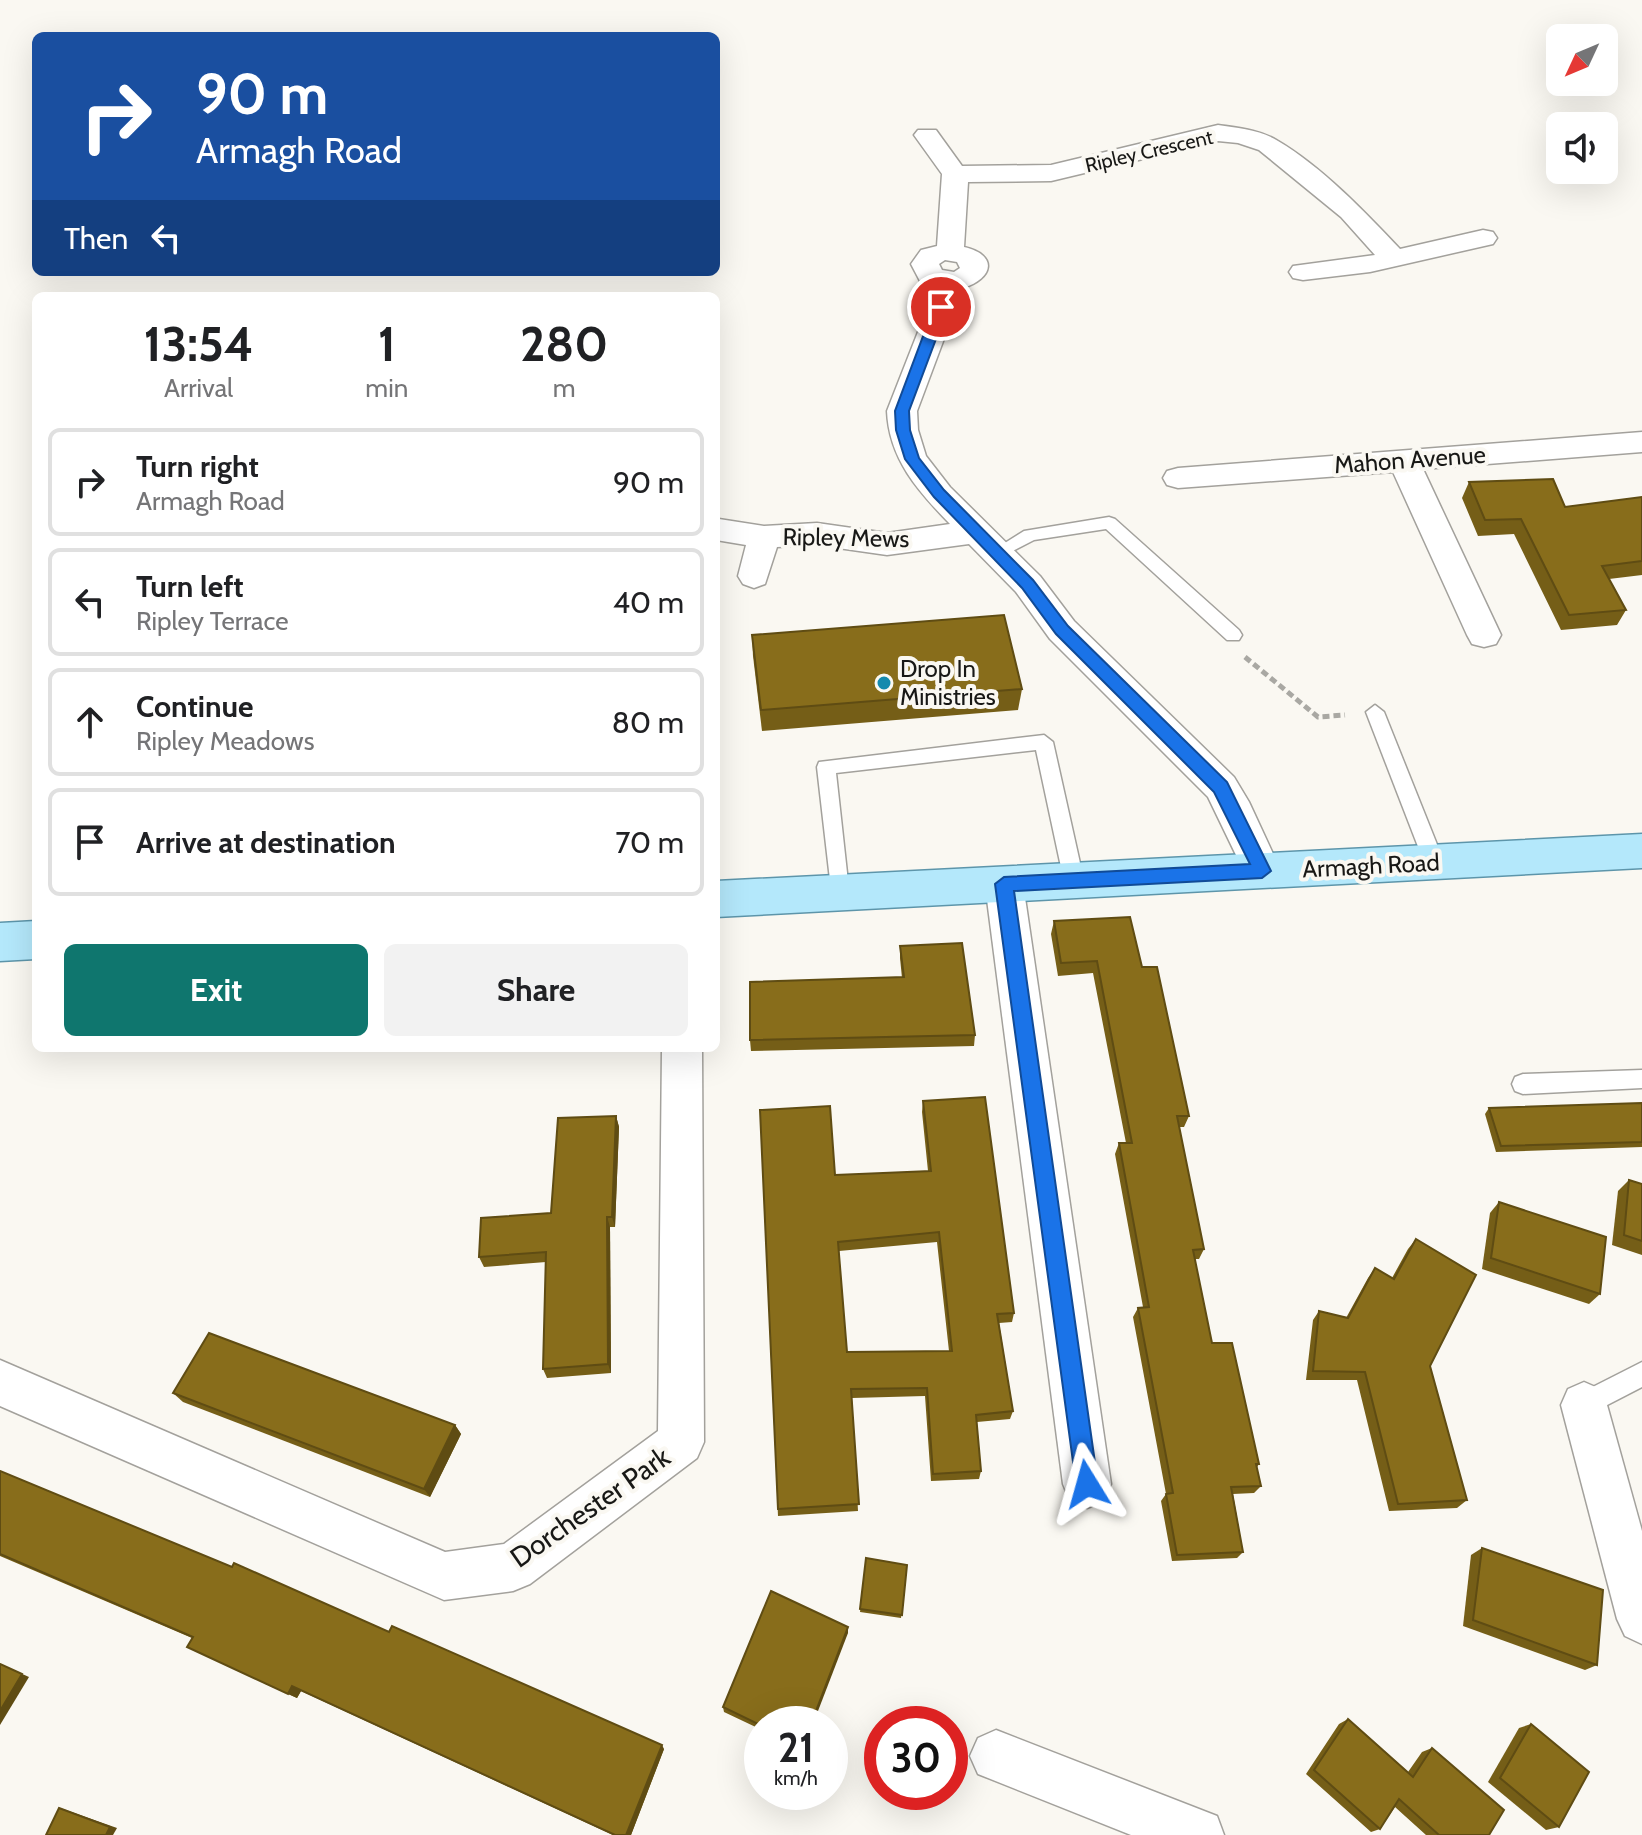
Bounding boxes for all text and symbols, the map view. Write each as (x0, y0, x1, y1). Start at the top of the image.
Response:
north arrow (1546, 24, 1618, 96)
map controls (1546, 24, 1618, 184)
text: 90 m (196, 60, 328, 128)
icon: right (64, 64, 168, 168)
button: sound (1546, 112, 1618, 184)
street label: Ripley Crescent (1083, 125, 1215, 177)
text: Armagh Road (196, 128, 402, 172)
icon: left (144, 216, 188, 260)
text: Then (64, 220, 128, 257)
pin (907, 273, 975, 341)
icon: arrive (919, 285, 963, 329)
text: 13:54 (144, 315, 254, 373)
text: 1 (378, 315, 396, 373)
text: 280 (520, 315, 608, 373)
text: Arrival (164, 372, 233, 404)
text: min (365, 372, 408, 404)
text: m (553, 372, 575, 404)
street label: Mahon Avenue (1333, 440, 1487, 479)
text: Turn right (136, 448, 259, 485)
icon: right (68, 460, 112, 504)
text: 90 m (613, 464, 684, 501)
text: Armagh Road (136, 485, 285, 517)
street label: Ripley Mews (782, 522, 910, 553)
text: Turn left (136, 568, 244, 605)
icon: left (68, 580, 112, 624)
text: 40 m (613, 584, 684, 621)
text: Ripley Terrace (136, 605, 288, 637)
place label: Drop In Ministries (900, 654, 996, 711)
marker: Drop In Ministries (875, 674, 893, 692)
text: Continue (136, 688, 253, 725)
icon: ahead (68, 700, 112, 744)
text: 80 m (612, 704, 684, 741)
text: Ripley Meadows (136, 725, 314, 757)
icon: arrive (68, 820, 112, 864)
text: Arrive at destination (136, 824, 396, 861)
text: 70 m (615, 824, 684, 861)
street label: Armagh Road (1302, 847, 1440, 884)
button: Exit (64, 944, 368, 1036)
button: Share (384, 944, 688, 1036)
street label: Dorchester Park (504, 1439, 677, 1575)
position arrow (1045, 1442, 1129, 1526)
speed limit sign: 30 (864, 1706, 968, 1810)
text: 21 (778, 1723, 814, 1772)
text: km/h (774, 1766, 818, 1790)

